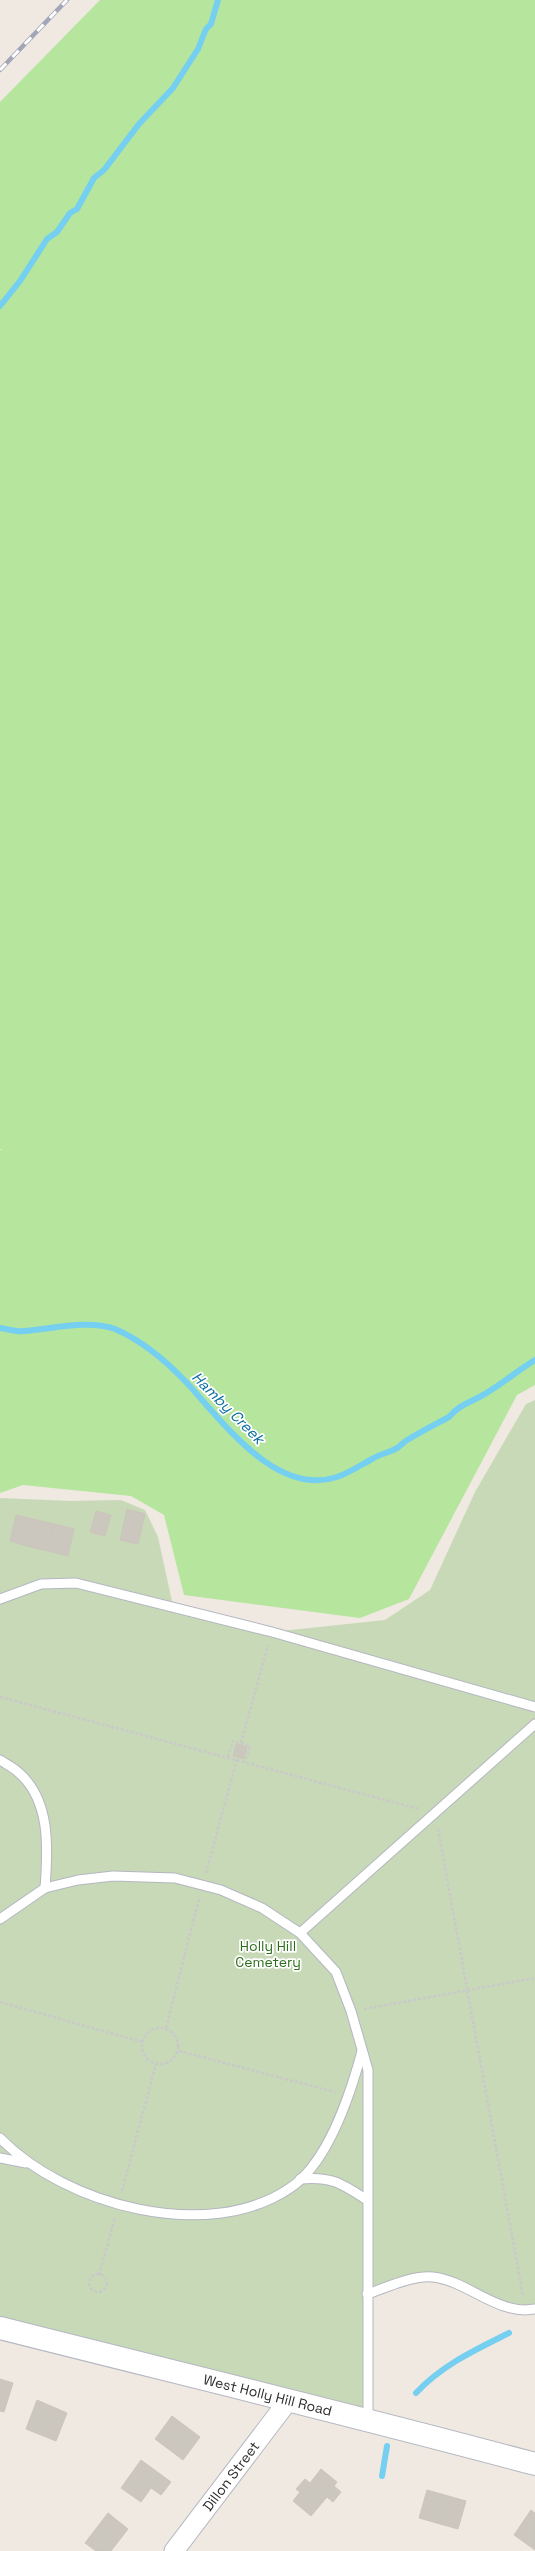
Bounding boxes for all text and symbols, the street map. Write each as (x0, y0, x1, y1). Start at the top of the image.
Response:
water label: Hamby Creek (188, 1367, 270, 1449)
park label: Holly Hill Cemetery (235, 1937, 301, 1971)
street label: West Holly Hill Road (201, 2370, 334, 2420)
street label: Dillon Street (199, 2438, 263, 2515)

